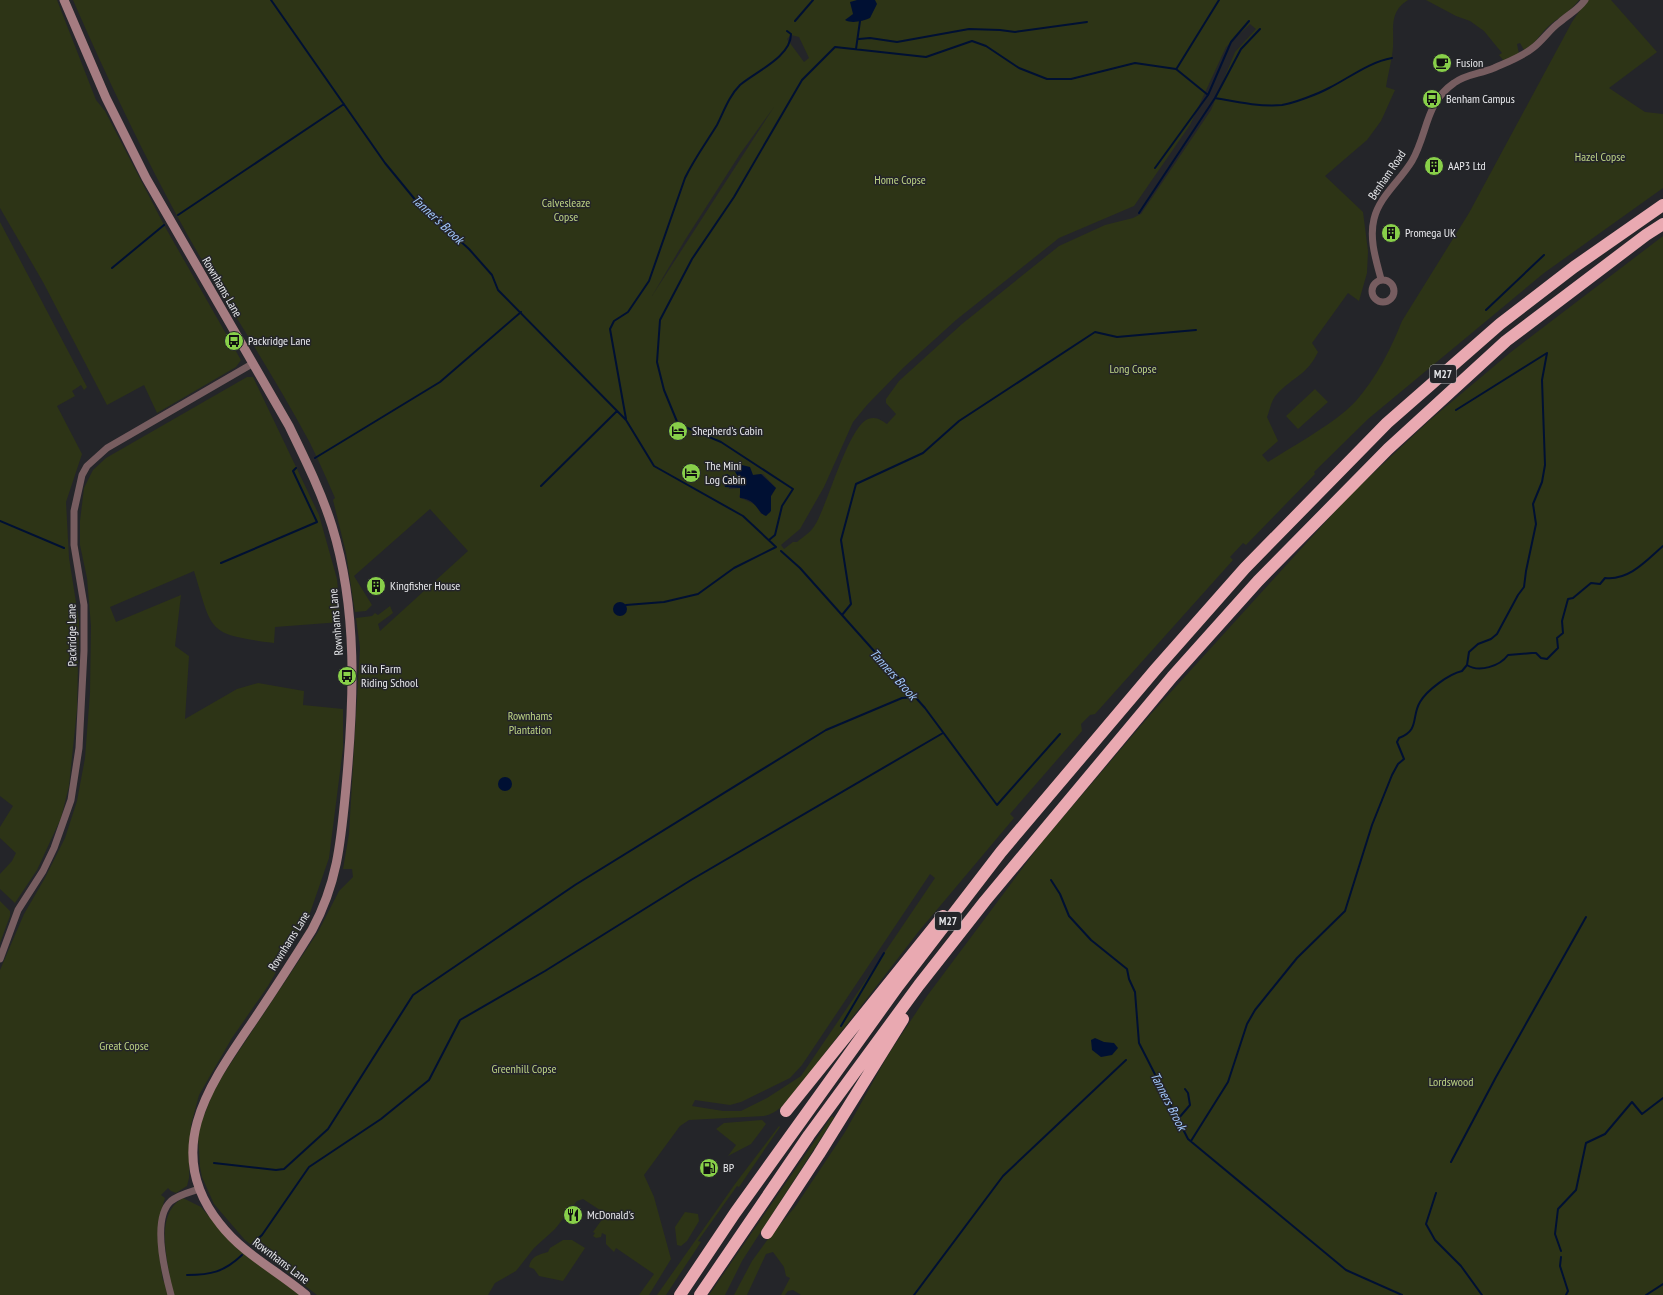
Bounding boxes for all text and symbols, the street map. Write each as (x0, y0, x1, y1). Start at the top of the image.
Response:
cafe icon: Fusion (1431, 52, 1453, 74)
place label: Fusion (1456, 55, 1483, 70)
bus stop icon: Benham Campus (1421, 88, 1443, 110)
place label: Benham Campus (1446, 91, 1515, 106)
street label: Benham Road (1364, 147, 1409, 202)
park label: Hazel Copse (1575, 149, 1625, 164)
building icon: AAP3 Ltd (1423, 155, 1445, 177)
place label: AAP3 Ltd (1448, 158, 1486, 173)
park label: Home Copse (874, 172, 926, 187)
water label: Tanner's Brook (408, 191, 469, 249)
park label: Calvesleaze Copse (542, 195, 590, 224)
building icon: Promega UK (1380, 222, 1402, 244)
place label: Promega UK (1405, 225, 1456, 240)
street label: Rownhams Lane (199, 254, 246, 320)
bus stop icon: Packridge Lane (223, 330, 245, 352)
place label: Packridge Lane (248, 333, 310, 348)
park label: Long Copse (1109, 361, 1157, 376)
road number: M27 (1430, 365, 1456, 383)
hotel icon: Shepherd's Cabin (667, 420, 689, 442)
place label: Shepherd's Cabin (692, 423, 763, 438)
place label: The Mini Log Cabin (705, 458, 746, 487)
hotel icon: The Mini Log Cabin (680, 462, 702, 484)
building icon: Kingfisher House (365, 575, 387, 597)
place label: Kingfisher House (390, 578, 460, 593)
street label: Rownhams Lane (325, 588, 346, 656)
street label: Packridge Lane (63, 604, 80, 666)
water label: Tanners Brook (866, 645, 922, 705)
place label: Kiln Farm Riding School (361, 661, 418, 690)
bus stop icon: Kiln Farm Riding School (336, 665, 358, 687)
park label: Rownhams Plantation (508, 708, 552, 737)
street label: Rownhams Lane (264, 908, 313, 973)
road number: M27 (935, 912, 961, 930)
park label: Great Copse (99, 1038, 149, 1053)
park label: Greenhill Copse (492, 1061, 556, 1076)
water label: Tanners Brook (1147, 1069, 1191, 1135)
park label: Lordswood (1429, 1074, 1473, 1089)
fuel station icon: BP (698, 1157, 720, 1179)
place label: BP (723, 1160, 735, 1175)
restaurant icon: McDonald's (562, 1204, 584, 1226)
place label: McDonald's (587, 1207, 634, 1222)
street label: Rownhams Lane (250, 1234, 313, 1287)

